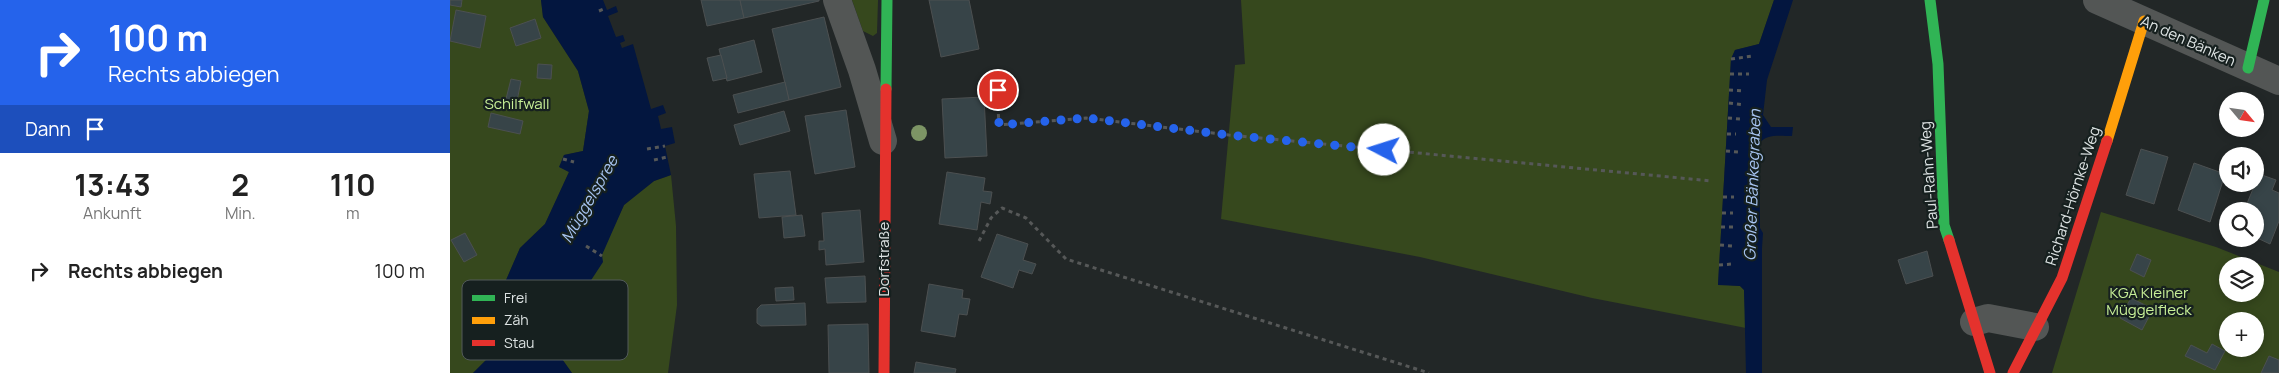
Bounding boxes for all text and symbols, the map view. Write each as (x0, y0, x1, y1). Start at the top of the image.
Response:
street label: An den Bänken (2137, 10, 2239, 71)
text: 100 m (108, 14, 208, 62)
icon: right (25, 20, 90, 85)
text: Rechts abbiegen (108, 59, 280, 89)
pin (977, 69, 1019, 111)
icon: arrive (984, 76, 1012, 104)
north arrow (2219, 92, 2264, 138)
map controls (2219, 92, 2264, 357)
park label: Schilfwall (484, 93, 550, 114)
water label: Großer Bänkegraben (1738, 108, 1766, 261)
icon: arrive (81, 115, 109, 143)
text: Dann (25, 116, 71, 142)
street label: Paul-Rahn-Weg (1914, 121, 1943, 230)
position arrow (1357, 123, 1409, 175)
street label: Richard-Hörnke-Weg (2040, 124, 2105, 268)
button: sound (2219, 147, 2264, 192)
water label: Müggelspree (555, 150, 624, 247)
text: 13:43 (74, 164, 151, 205)
text: 2 (231, 164, 249, 205)
text: 110 (330, 164, 376, 205)
text: Ankunft (83, 202, 142, 224)
text: Min. (225, 202, 256, 224)
text: m (346, 202, 360, 224)
button: search (2219, 202, 2264, 247)
street label: Dorfstraße (873, 221, 894, 296)
icon: right (25, 257, 53, 285)
button: layers (2219, 257, 2264, 302)
text: Rechts abbiegen (68, 258, 223, 284)
text: 100 m (374, 258, 425, 284)
legend (462, 280, 628, 360)
park label: KGA Kleiner Müggelfleck (2106, 282, 2192, 320)
text: Frei (504, 288, 527, 307)
text: Zäh (504, 310, 529, 329)
button: + (2219, 312, 2264, 357)
text: Stau (504, 333, 534, 352)

